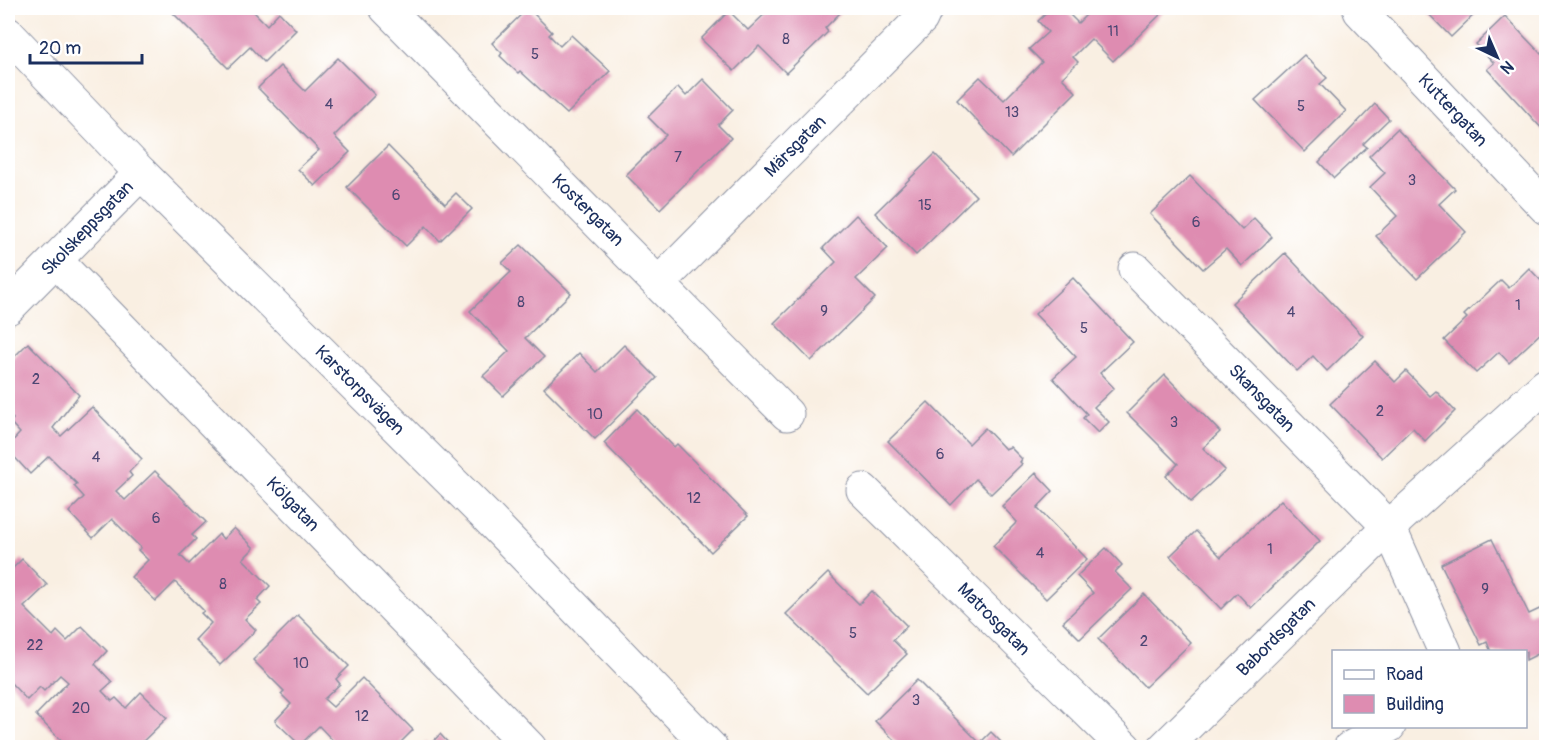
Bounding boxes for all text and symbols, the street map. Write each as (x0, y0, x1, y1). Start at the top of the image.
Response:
house number: 11 (1107, 22, 1119, 41)
scale bar (30, 27, 142, 65)
north arrow (1467, 27, 1527, 87)
house number: 8 (782, 30, 790, 49)
text: 20 m (39, 37, 81, 60)
house number: 5 (531, 45, 539, 64)
text: N (1496, 56, 1518, 78)
street label: Kuttergatan (1413, 69, 1492, 152)
house number: 4 (325, 95, 334, 114)
house number: 5 (1297, 97, 1305, 116)
house number: 13 (1005, 103, 1019, 122)
street label: Märsgatan (760, 111, 831, 182)
house number: 7 (674, 148, 682, 167)
street label: Kostergatan (547, 169, 629, 251)
house number: 3 (1408, 171, 1416, 190)
street label: Skolskeppsgatan (36, 176, 139, 281)
house number: 6 (392, 186, 400, 205)
house number: 15 (918, 196, 932, 215)
house number: 6 (1192, 213, 1200, 232)
house number: 8 (517, 293, 525, 312)
house number: 1 (1515, 296, 1521, 315)
house number: 9 (820, 302, 828, 321)
house number: 4 (1287, 303, 1296, 322)
house number: 5 (1080, 319, 1088, 338)
street label: Karstorpsvägen (310, 340, 410, 440)
street label: Skansgatan (1224, 359, 1300, 437)
house number: 2 (32, 370, 40, 389)
house number: 2 (1376, 402, 1384, 421)
house number: 10 (587, 405, 603, 424)
house number: 3 (1170, 413, 1178, 432)
house number: 6 (936, 445, 944, 464)
house number: 4 (92, 448, 101, 467)
street label: Kölgatan (261, 472, 324, 536)
house number: 12 (687, 489, 701, 508)
house number: 6 (152, 509, 160, 528)
house number: 1 (1267, 540, 1273, 559)
house number: 4 (1036, 544, 1045, 563)
house number: 8 (219, 575, 227, 594)
street label: Matrosgatan (952, 578, 1035, 661)
house number: 9 (1481, 580, 1489, 599)
street label: Babordsgatan (1232, 593, 1321, 682)
house number: 5 (849, 624, 857, 643)
house number: 2 (1140, 632, 1148, 651)
house number: 22 (27, 636, 43, 655)
legend (1332, 650, 1527, 728)
house number: 10 (293, 654, 309, 673)
text: Road (1386, 663, 1423, 686)
house number: 3 (912, 691, 920, 710)
text: Building (1386, 693, 1444, 716)
house number: 20 (72, 699, 90, 718)
house number: 12 (355, 707, 369, 726)

